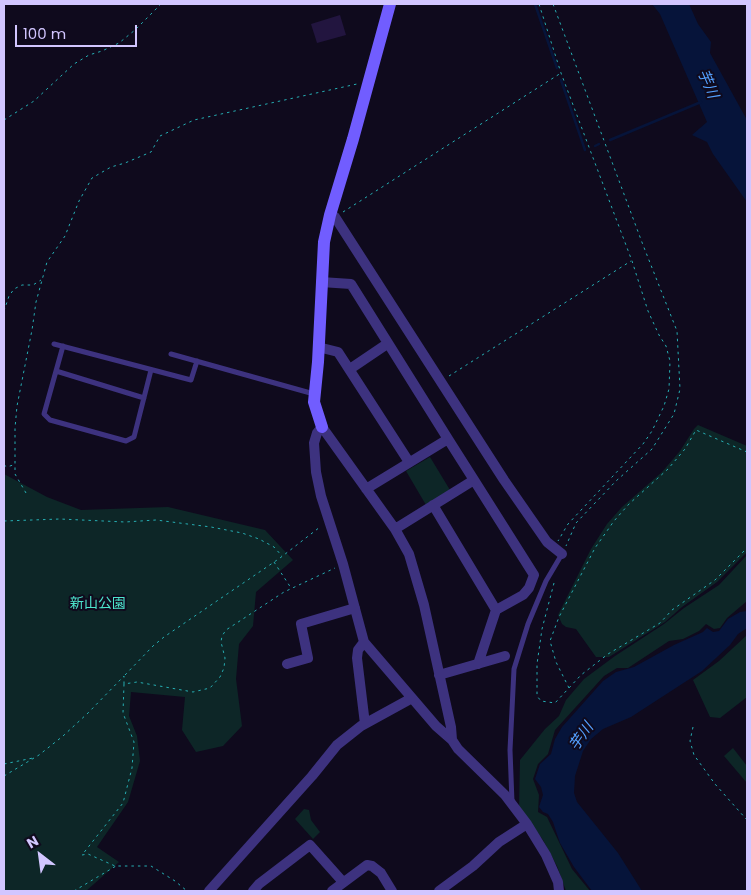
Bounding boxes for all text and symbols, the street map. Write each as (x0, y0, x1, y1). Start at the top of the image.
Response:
scale bar (18, 15, 140, 47)
text: 100 m (23, 23, 66, 44)
water label: 芋川 (693, 67, 721, 101)
park label: 新山公園 (70, 596, 126, 612)
water label: 芋川 (566, 720, 598, 754)
north arrow (15, 830, 65, 880)
text: N (23, 831, 42, 853)

